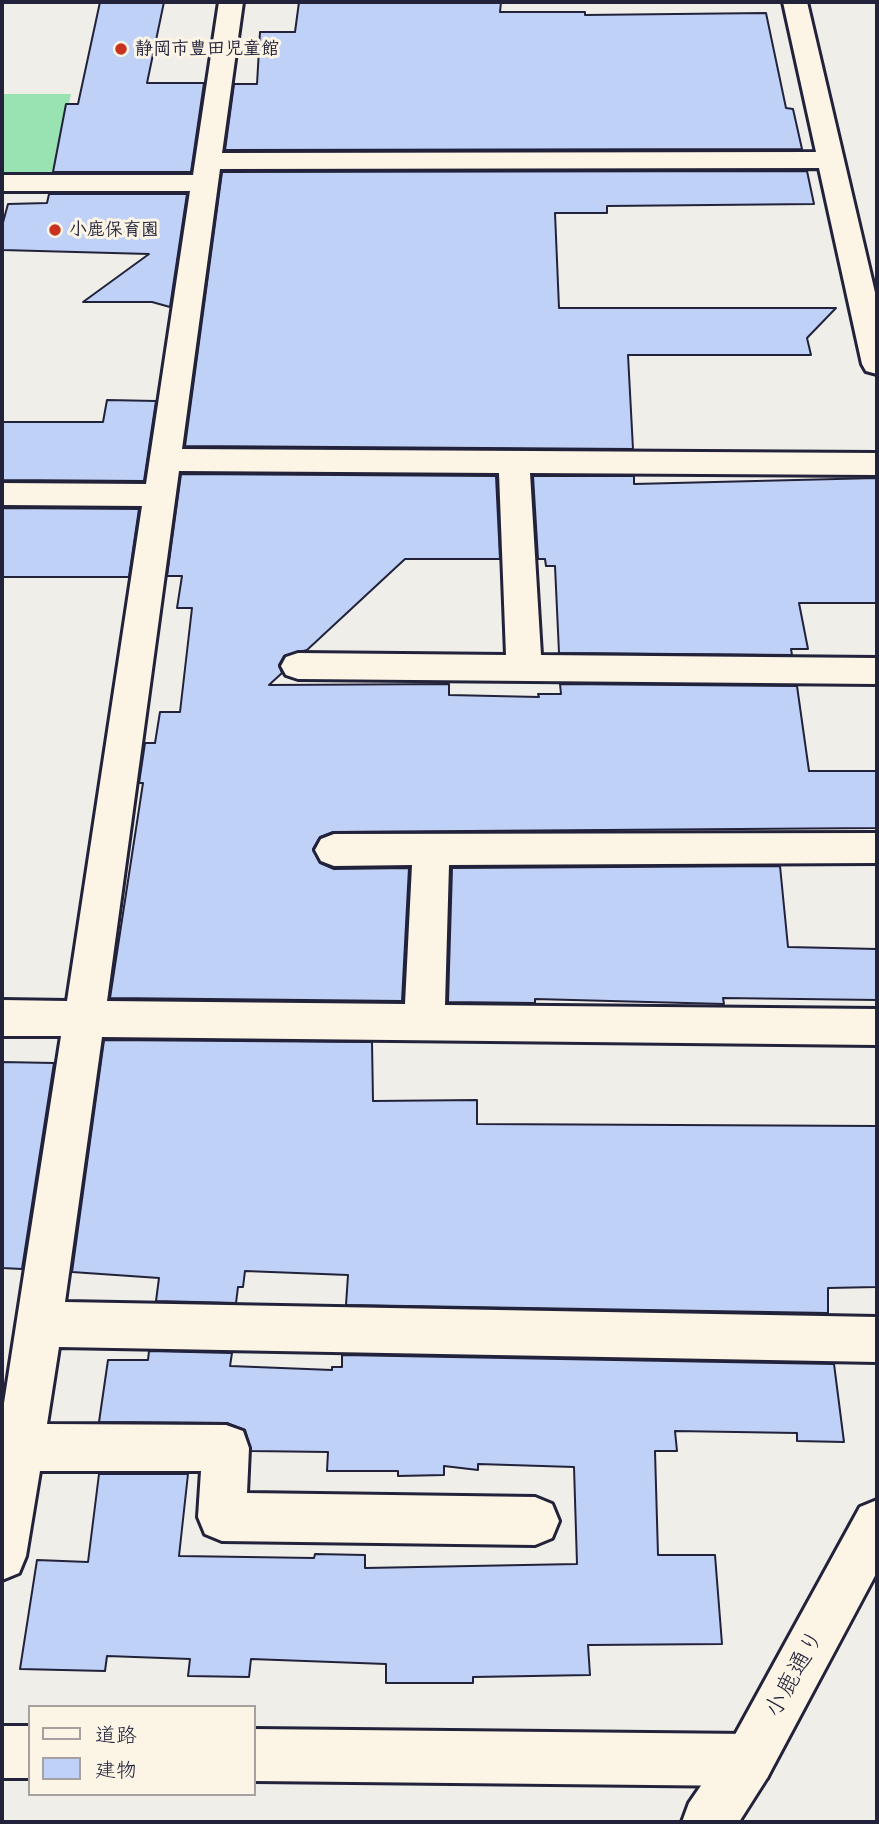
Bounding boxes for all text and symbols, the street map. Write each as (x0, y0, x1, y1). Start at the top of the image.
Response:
place label: 静岡市豊田児童館 (135, 38, 279, 60)
marker: 静岡市豊田児童館 (113, 41, 129, 57)
place label: 小鹿保育園 (69, 219, 159, 241)
marker: 小鹿保育園 (47, 222, 63, 238)
street label: 小鹿通り (759, 1625, 831, 1723)
legend (28, 1705, 256, 1796)
text: 道路 (95, 1720, 137, 1749)
text: 建物 (95, 1755, 137, 1784)

